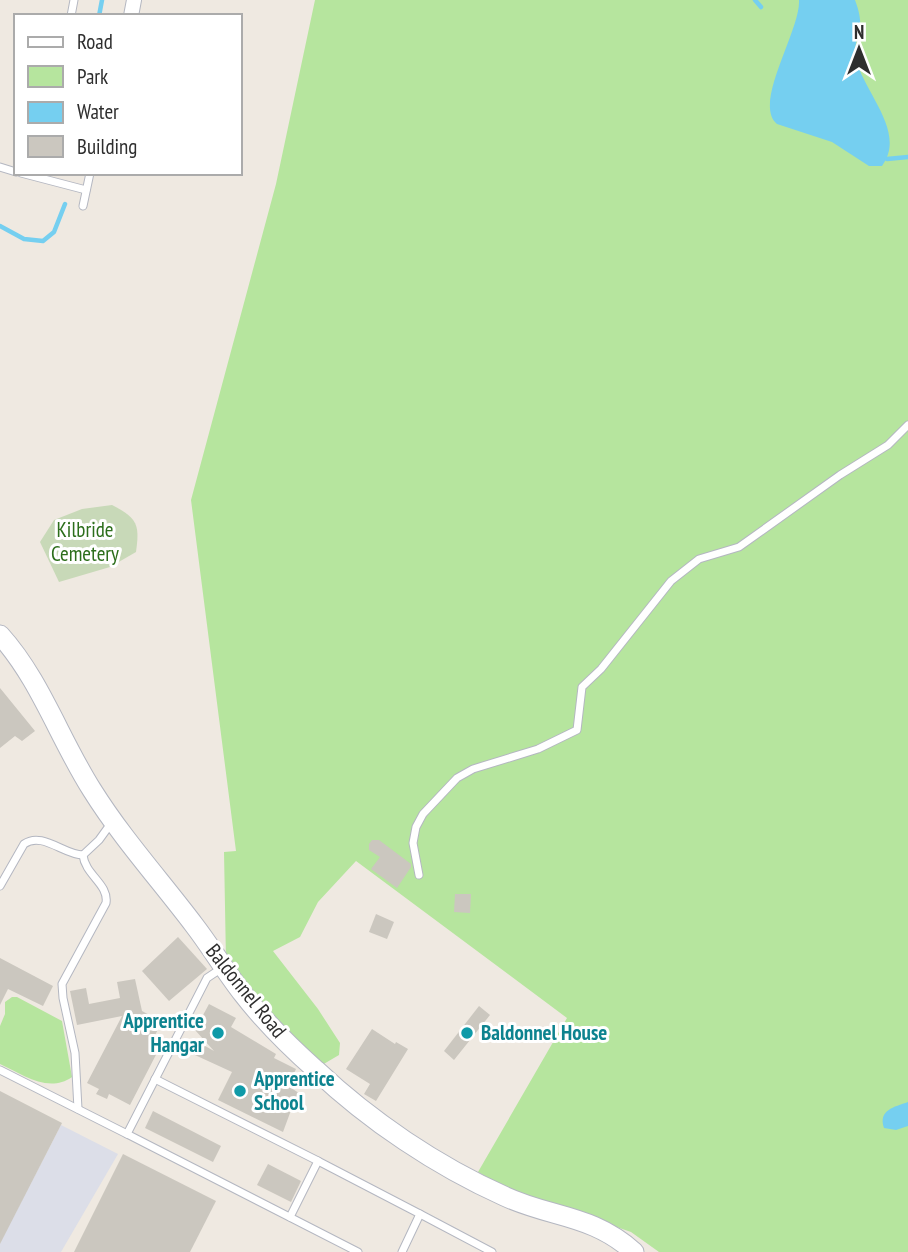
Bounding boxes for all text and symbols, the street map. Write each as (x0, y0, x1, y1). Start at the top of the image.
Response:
legend (14, 14, 242, 175)
north arrow (824, 14, 894, 84)
text: N (854, 20, 864, 44)
text: Road (77, 28, 113, 55)
text: Park (77, 63, 108, 90)
text: Water (77, 98, 119, 125)
text: Building (77, 133, 137, 160)
park label: Kilbride Cemetery (51, 516, 119, 567)
street label: Baldonnel Road (200, 938, 293, 1043)
place label: Apprentice Hangar (122, 1007, 205, 1058)
place label: Baldonnel House (481, 1019, 607, 1046)
marker: Apprentice Hangar (210, 1025, 226, 1041)
marker: Baldonnel House (459, 1025, 475, 1041)
place label: Apprentice School (253, 1065, 335, 1116)
marker: Apprentice School (232, 1083, 248, 1099)

